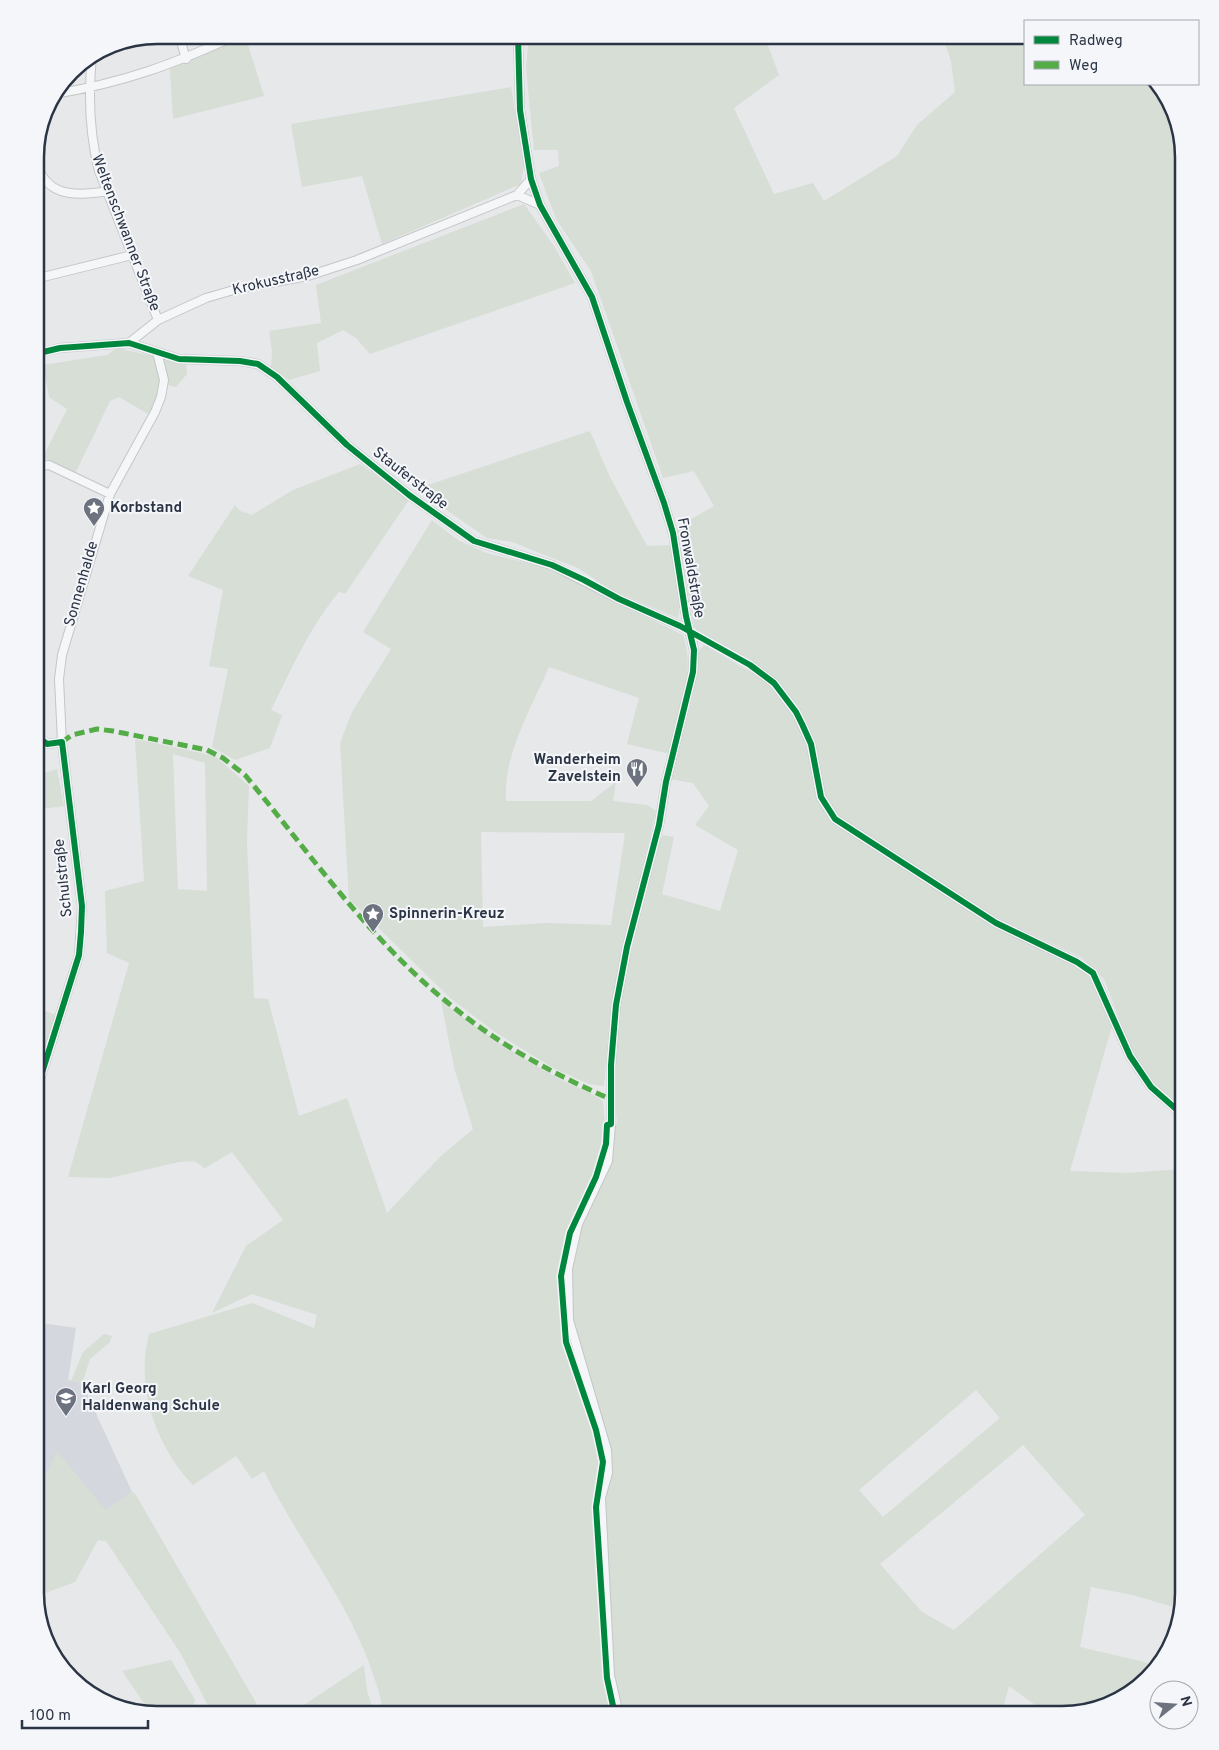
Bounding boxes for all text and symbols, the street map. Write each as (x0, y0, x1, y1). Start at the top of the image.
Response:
legend (1024, 20, 1199, 85)
text: Radweg (1069, 32, 1123, 51)
text: Weg (1069, 57, 1098, 76)
street label: Weltenschwanner Straße (86, 152, 164, 314)
street label: Krokusstraße (231, 262, 321, 300)
street label: Stauferstraße (368, 444, 452, 514)
place icon: Korbstand (82, 496, 106, 527)
place label: Korbstand (110, 499, 182, 518)
street label: Fronwaldstraße (672, 516, 708, 620)
street label: Sonnenhalde (61, 539, 103, 629)
place label: Wanderheim Zavelstein (534, 751, 621, 787)
restaurant icon: Wanderheim Zavelstein (625, 757, 649, 788)
street label: Schulstraße (50, 838, 78, 918)
place icon: Spinnerin-Kreuz (361, 902, 385, 933)
place label: Spinnerin-Kreuz (389, 905, 505, 924)
place label: Karl Georg Haldenwang Schule (82, 1380, 220, 1416)
school or university icon: Karl Georg Haldenwang Schule (54, 1386, 78, 1417)
north arrow (1149, 1680, 1199, 1730)
text: N (1175, 1694, 1195, 1709)
scale bar (22, 1698, 149, 1730)
text: 100 m (30, 1707, 71, 1726)

